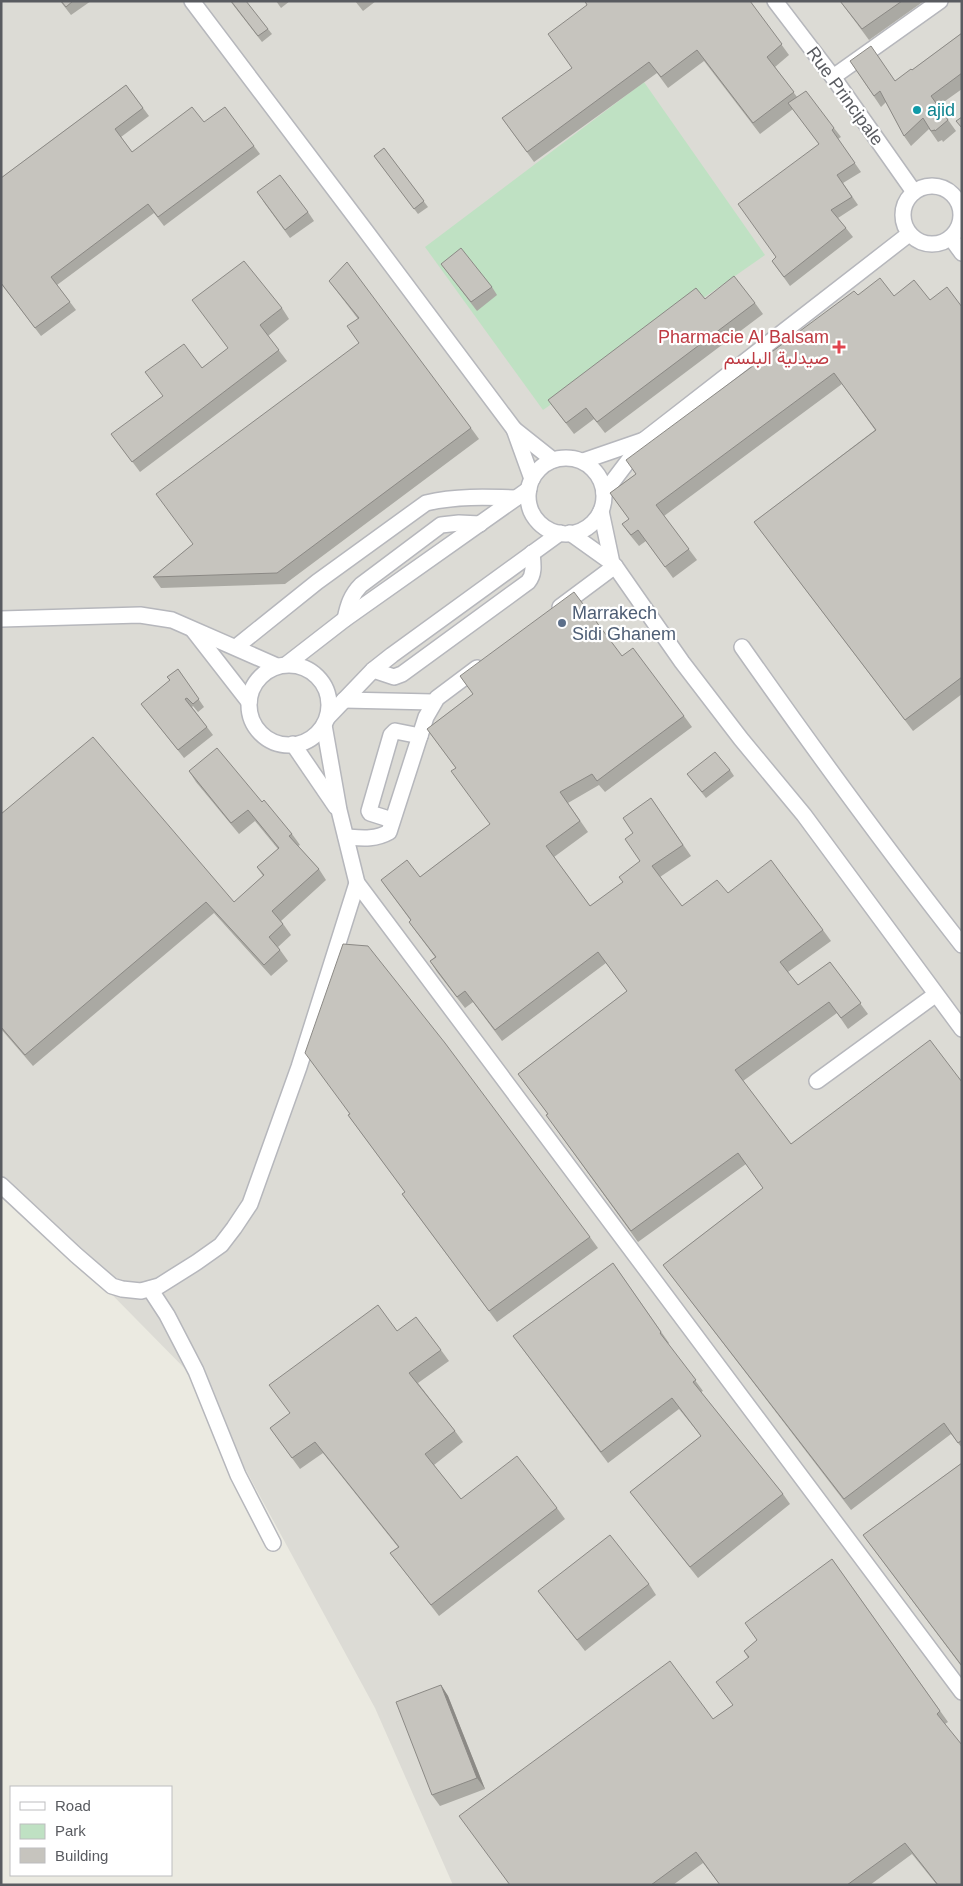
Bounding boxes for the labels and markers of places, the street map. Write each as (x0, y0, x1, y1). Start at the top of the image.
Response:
place label: ajid (927, 100, 955, 120)
marker: ajid (911, 104, 923, 116)
place label: Pharmacie Al Balsam صيدلية البلسم (658, 327, 829, 370)
marker: Pharmacie Al Balsam صيدلية البلسم (833, 341, 845, 353)
place label: Marrakech Sidi Ghanem (572, 603, 676, 644)
marker: Marrakech Sidi Ghanem (556, 617, 568, 629)

